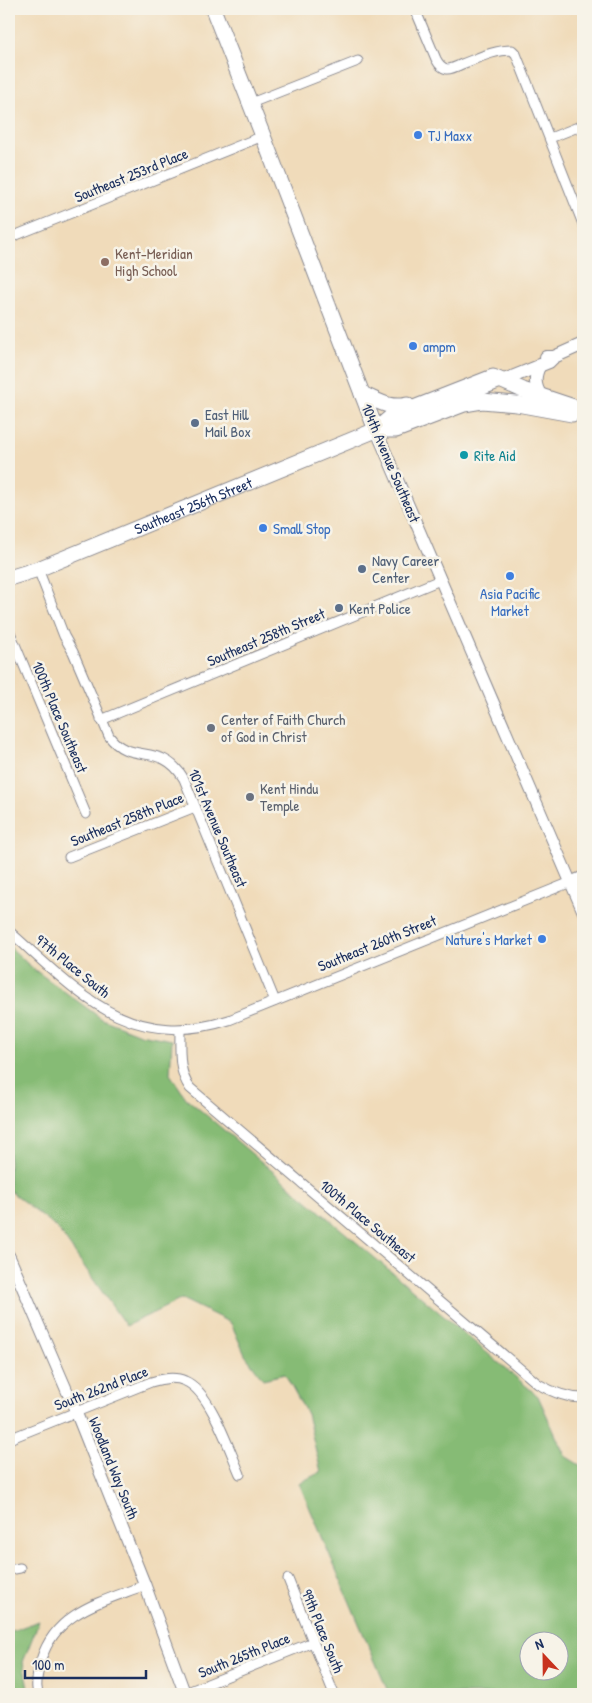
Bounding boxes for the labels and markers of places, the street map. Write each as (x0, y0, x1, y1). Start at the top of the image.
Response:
place label: TJ Maxx (428, 125, 473, 146)
marker: TJ Maxx (412, 129, 424, 141)
place label: Kent-Meridian High School (115, 243, 193, 281)
marker: Kent-Meridian High School (99, 256, 111, 268)
place label: ampm (423, 336, 456, 357)
marker: ampm (407, 340, 419, 352)
place label: East Hill Mail Box (205, 404, 251, 442)
marker: East Hill Mail Box (189, 417, 201, 429)
place label: Rite Aid (474, 445, 515, 466)
marker: Rite Aid (458, 449, 470, 461)
place label: Small Stop (273, 518, 331, 539)
marker: Small Stop (257, 522, 269, 534)
place label: Navy Career Center (372, 550, 439, 588)
marker: Navy Career Center (356, 563, 368, 575)
marker: Asia Pacific Market (504, 570, 516, 582)
place label: Asia Pacific Market (480, 583, 540, 621)
place label: Kent Police (349, 598, 411, 619)
marker: Kent Police (333, 602, 345, 614)
place label: Center of Faith Church of God in Christ (221, 709, 345, 747)
marker: Center of Faith Church of God in Christ (205, 722, 217, 734)
place label: Kent Hindu Temple (260, 778, 318, 816)
marker: Kent Hindu Temple (244, 791, 256, 803)
place label: Nature's Market (446, 929, 533, 950)
marker: Nature's Market (536, 933, 548, 945)

